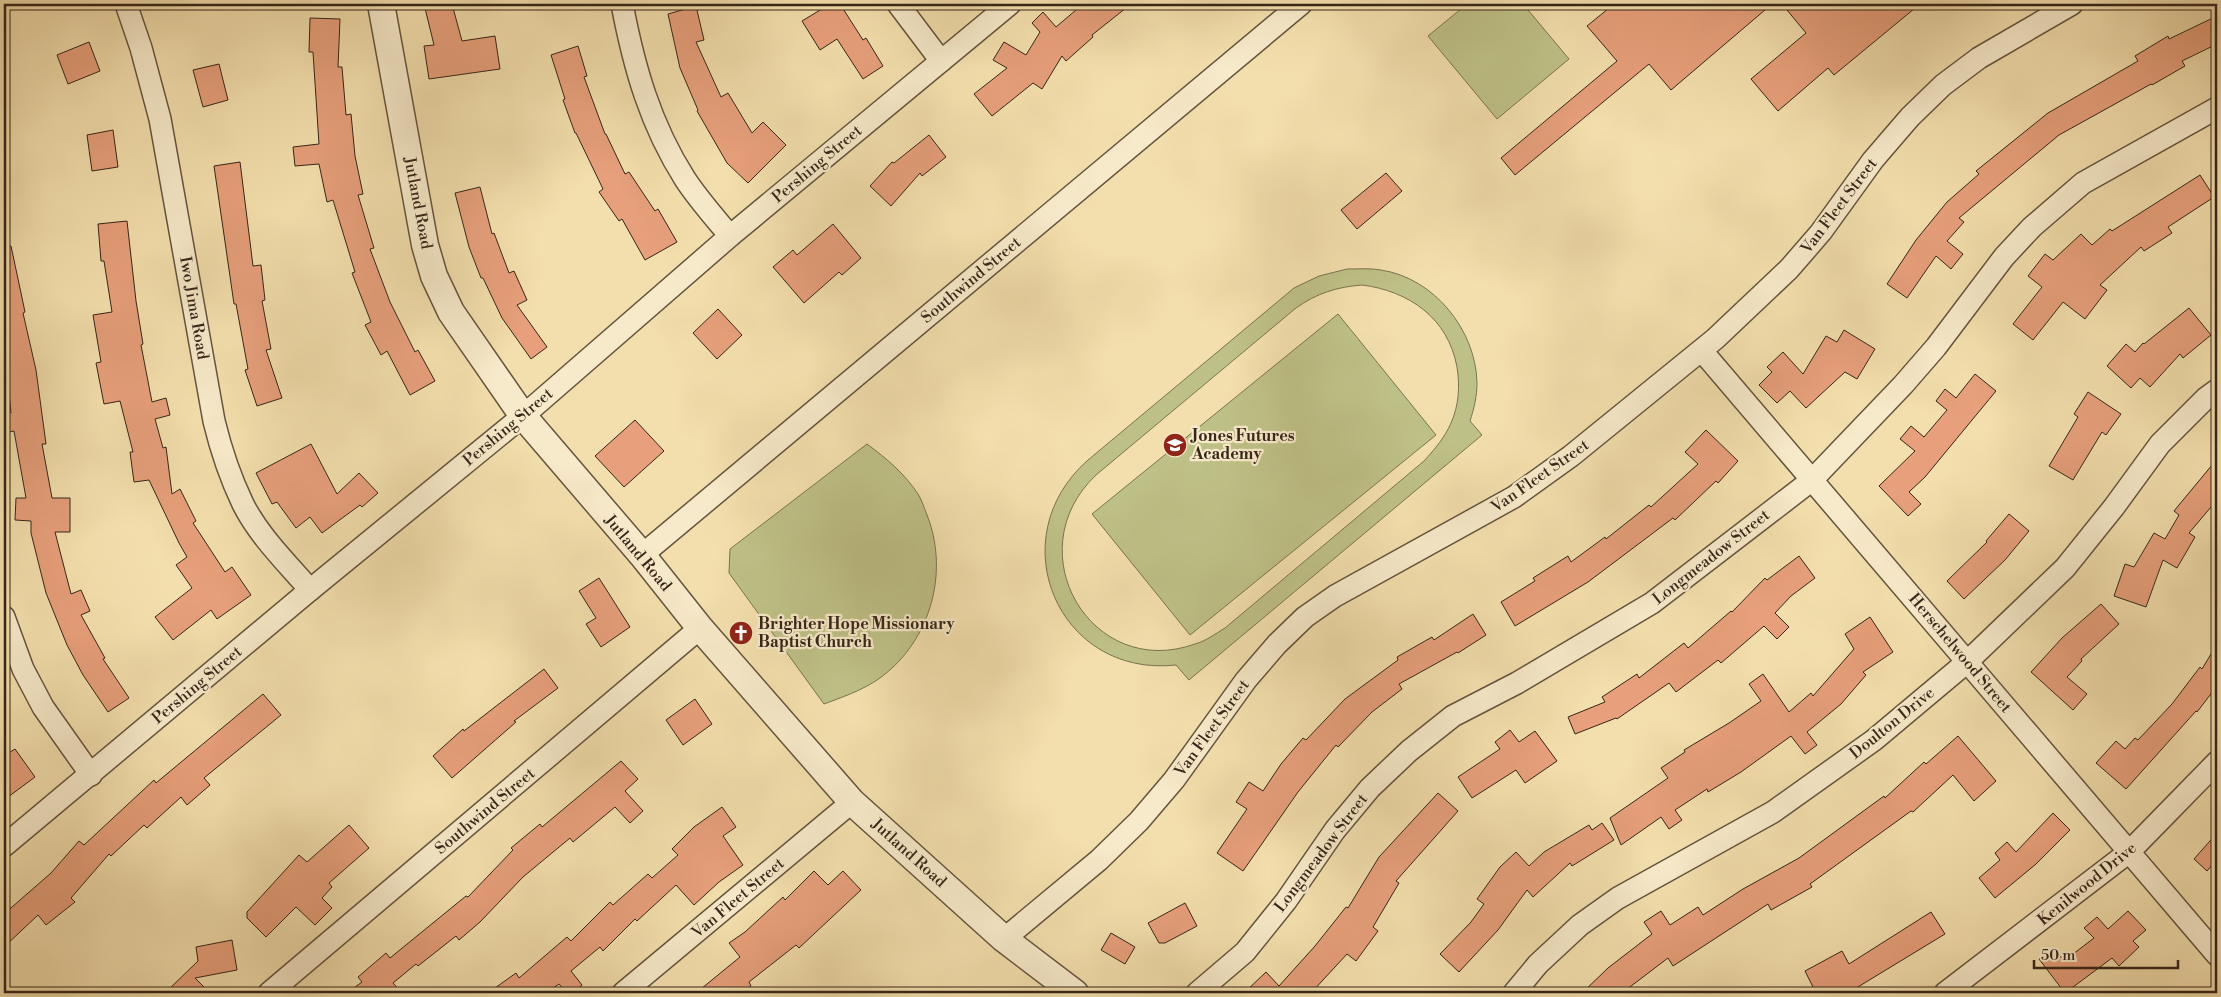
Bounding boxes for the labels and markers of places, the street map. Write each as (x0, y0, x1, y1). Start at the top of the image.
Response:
place label: Jones Futures Academy (1190, 426, 1295, 464)
school or university icon: Jones Futures Academy (1162, 432, 1188, 458)
place label: Brighter Hope Missionary Baptist Church (758, 614, 956, 652)
church icon: Brighter Hope Missionary Baptist Church (728, 620, 754, 646)

